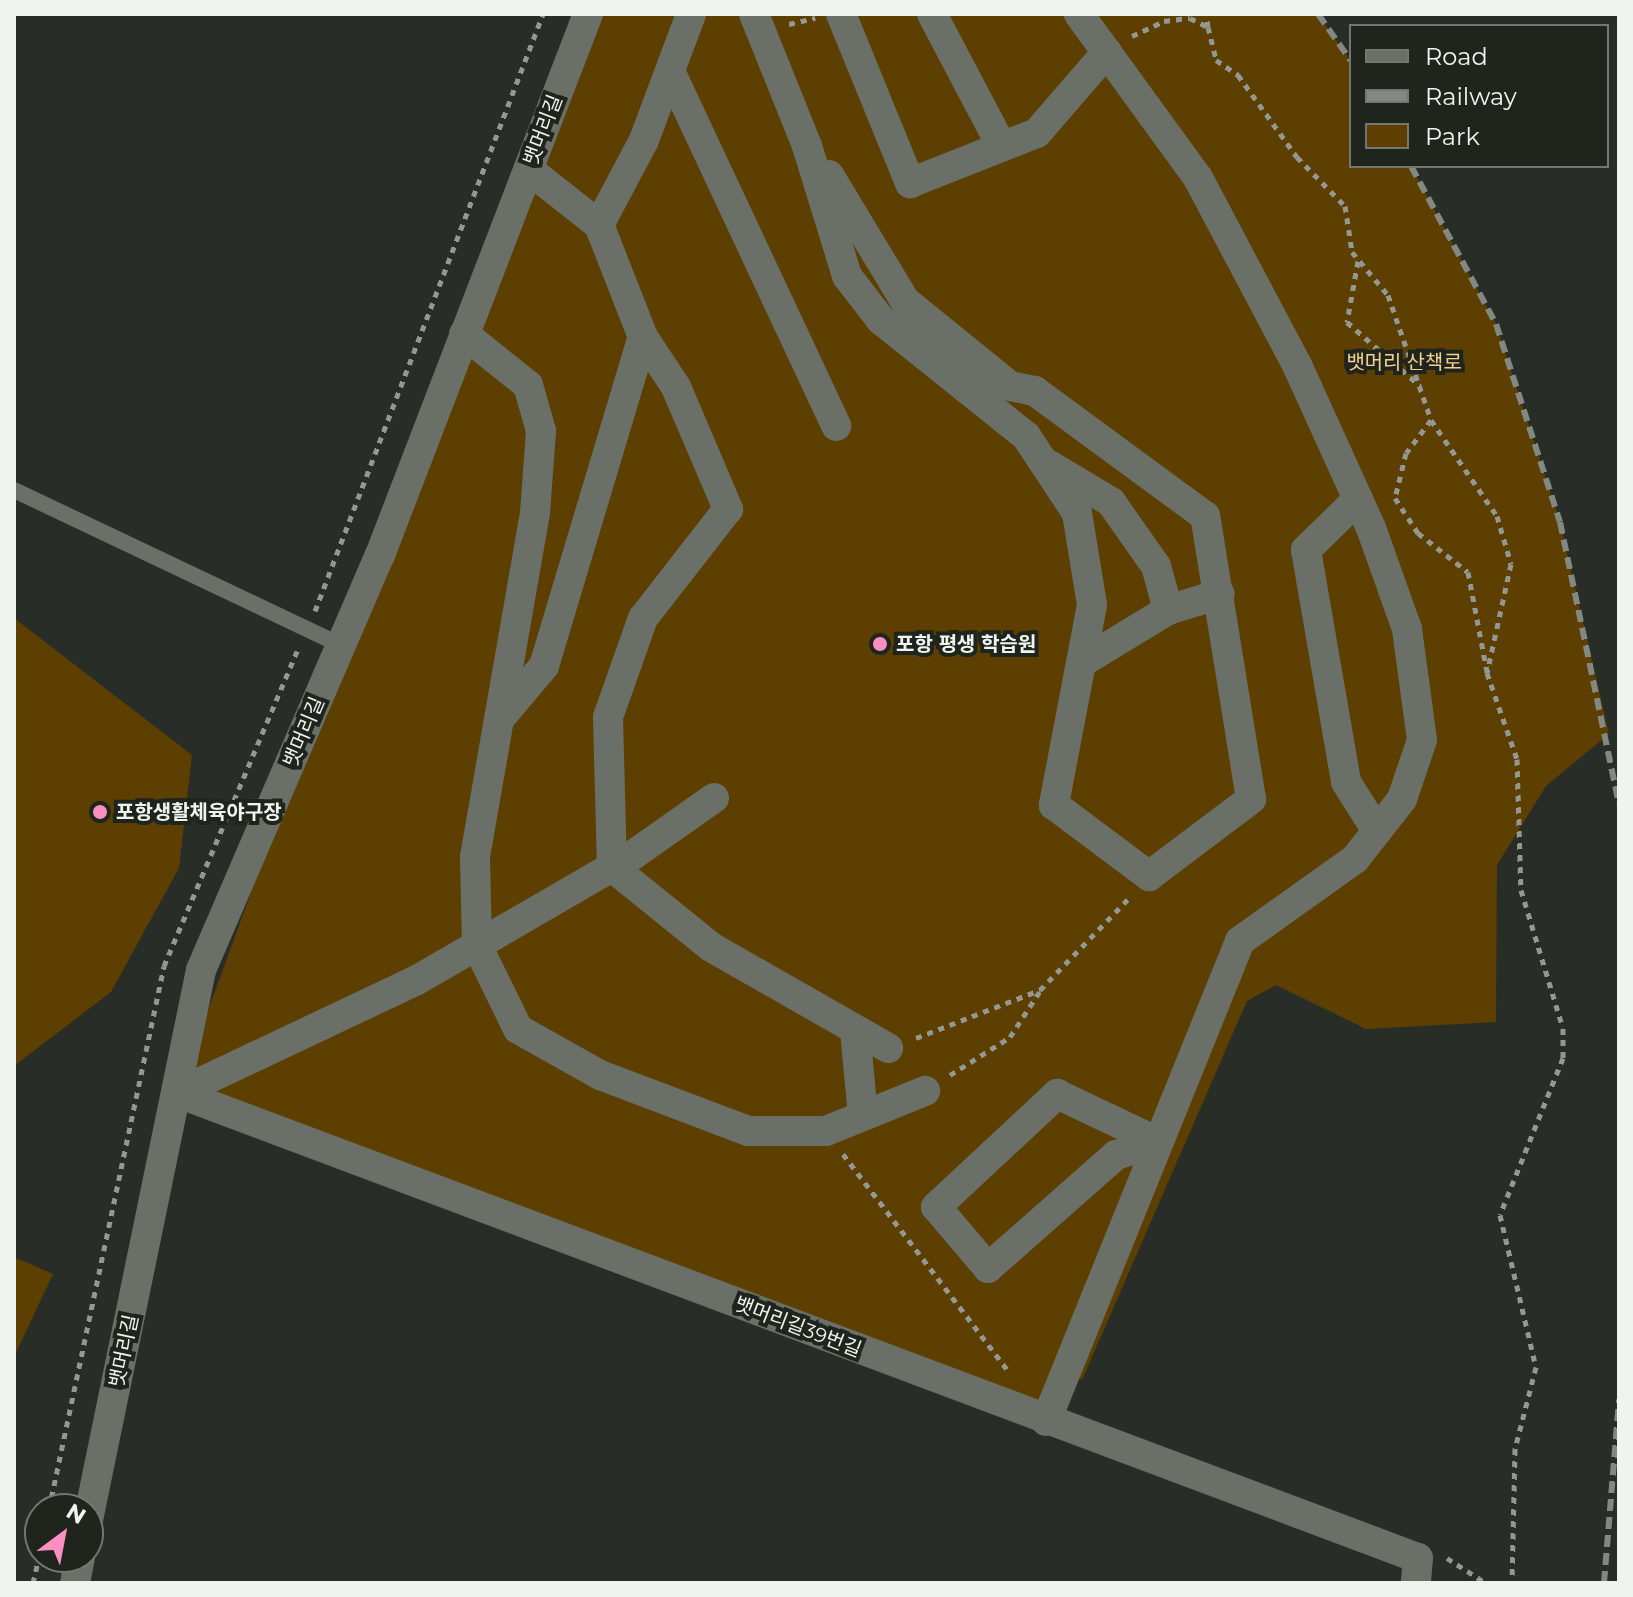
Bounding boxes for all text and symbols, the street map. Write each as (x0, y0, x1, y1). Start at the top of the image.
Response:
legend (1349, 24, 1609, 168)
text: Road (1425, 42, 1488, 71)
text: Railway (1425, 82, 1517, 111)
street label: 뱃머리길 (519, 91, 567, 169)
text: Park (1425, 122, 1480, 151)
park label: 뱃머리 산책로 (1346, 350, 1462, 374)
place label: 포항 평생 학습원 (896, 632, 1036, 656)
marker: 포항 평생 학습원 (871, 635, 889, 653)
street label: 뱃머리길 (279, 693, 329, 771)
place label: 포항생활체육야구장 (116, 800, 282, 824)
marker: 포항생활체육야구장 (91, 803, 109, 821)
street label: 뱃머리길39번길 (731, 1292, 865, 1362)
street label: 뱃머리길 (105, 1313, 143, 1389)
north arrow (24, 1493, 104, 1573)
text: N (61, 1498, 91, 1530)

